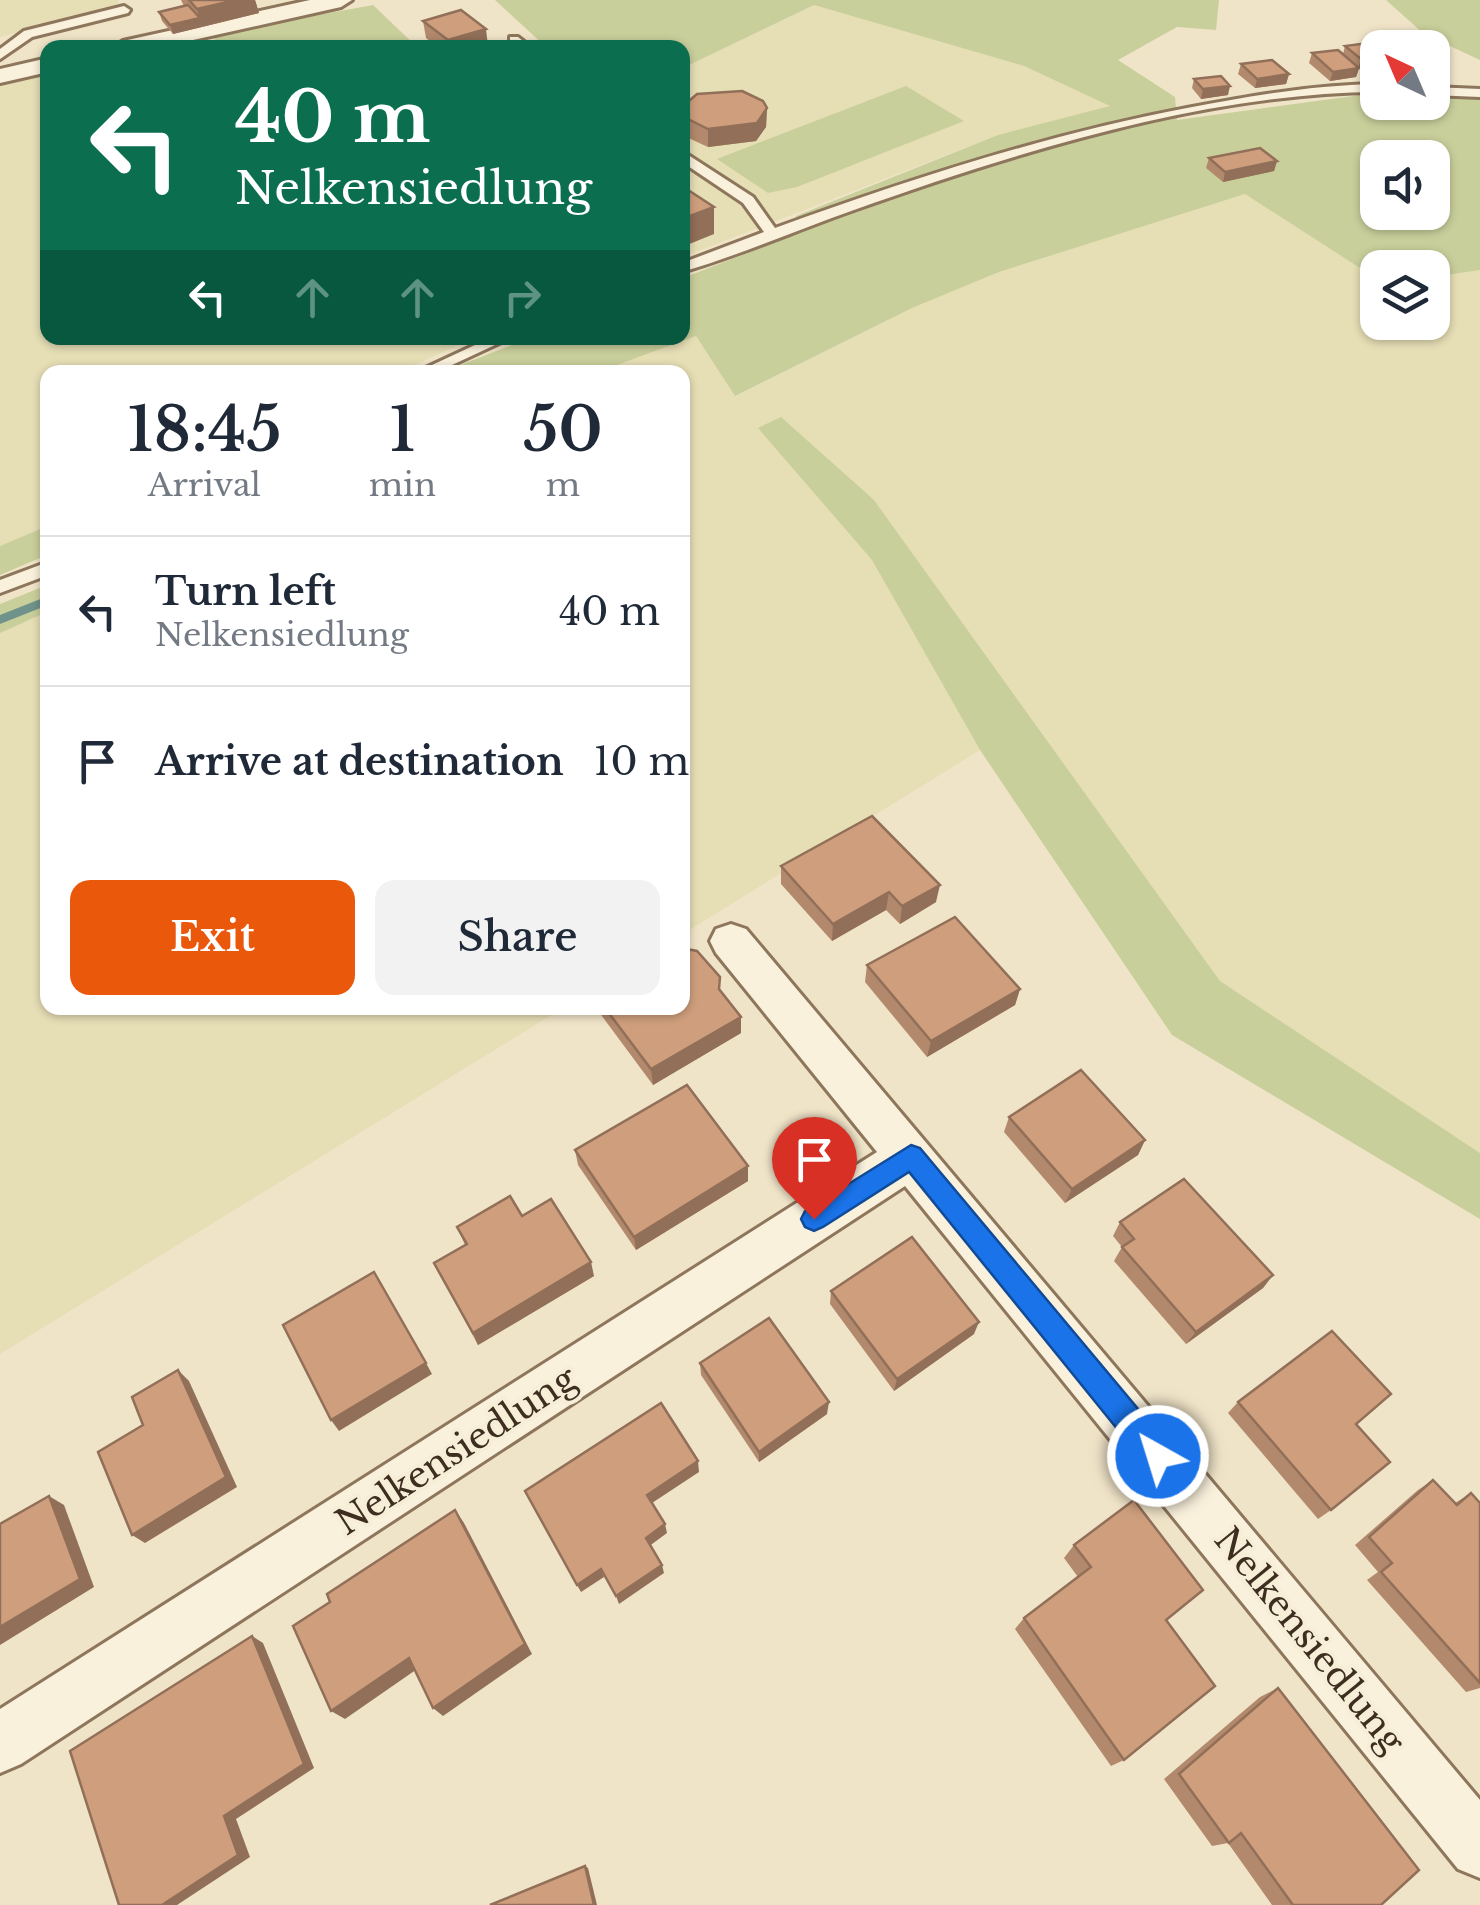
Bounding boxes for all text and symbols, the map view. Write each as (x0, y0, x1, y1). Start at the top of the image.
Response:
north arrow (1360, 30, 1450, 120)
map controls (1360, 30, 1450, 340)
text: 40 m (235, 74, 430, 161)
icon: left (70, 80, 200, 210)
button: sound (1360, 140, 1450, 230)
text: Nelkensiedlung (235, 160, 592, 216)
button: layers (1360, 250, 1450, 340)
icon: left (180, 270, 235, 325)
icon: ahead (285, 270, 340, 325)
icon: ahead (390, 270, 445, 325)
icon: right (495, 270, 550, 325)
text: 18:45 (127, 393, 282, 467)
text: 1 (389, 393, 416, 467)
text: 50 (523, 393, 603, 467)
text: Arrival (148, 465, 261, 505)
text: min (369, 465, 436, 505)
text: m (546, 465, 580, 505)
text: Turn left (155, 568, 336, 615)
icon: left (70, 584, 125, 639)
text: 40 m (559, 588, 660, 635)
text: Nelkensiedlung (155, 615, 409, 655)
icon: arrive (70, 734, 125, 789)
text: Arrive at destination (155, 738, 564, 785)
text: 10 m (594, 738, 689, 785)
button: Exit (70, 880, 355, 995)
button: Share (375, 880, 660, 995)
pin (772, 1117, 857, 1220)
icon: arrive (787, 1132, 842, 1187)
street label: Nelkensiedlung (328, 1356, 585, 1544)
position arrow (1106, 1404, 1210, 1508)
street label: Nelkensiedlung (1206, 1519, 1415, 1762)

